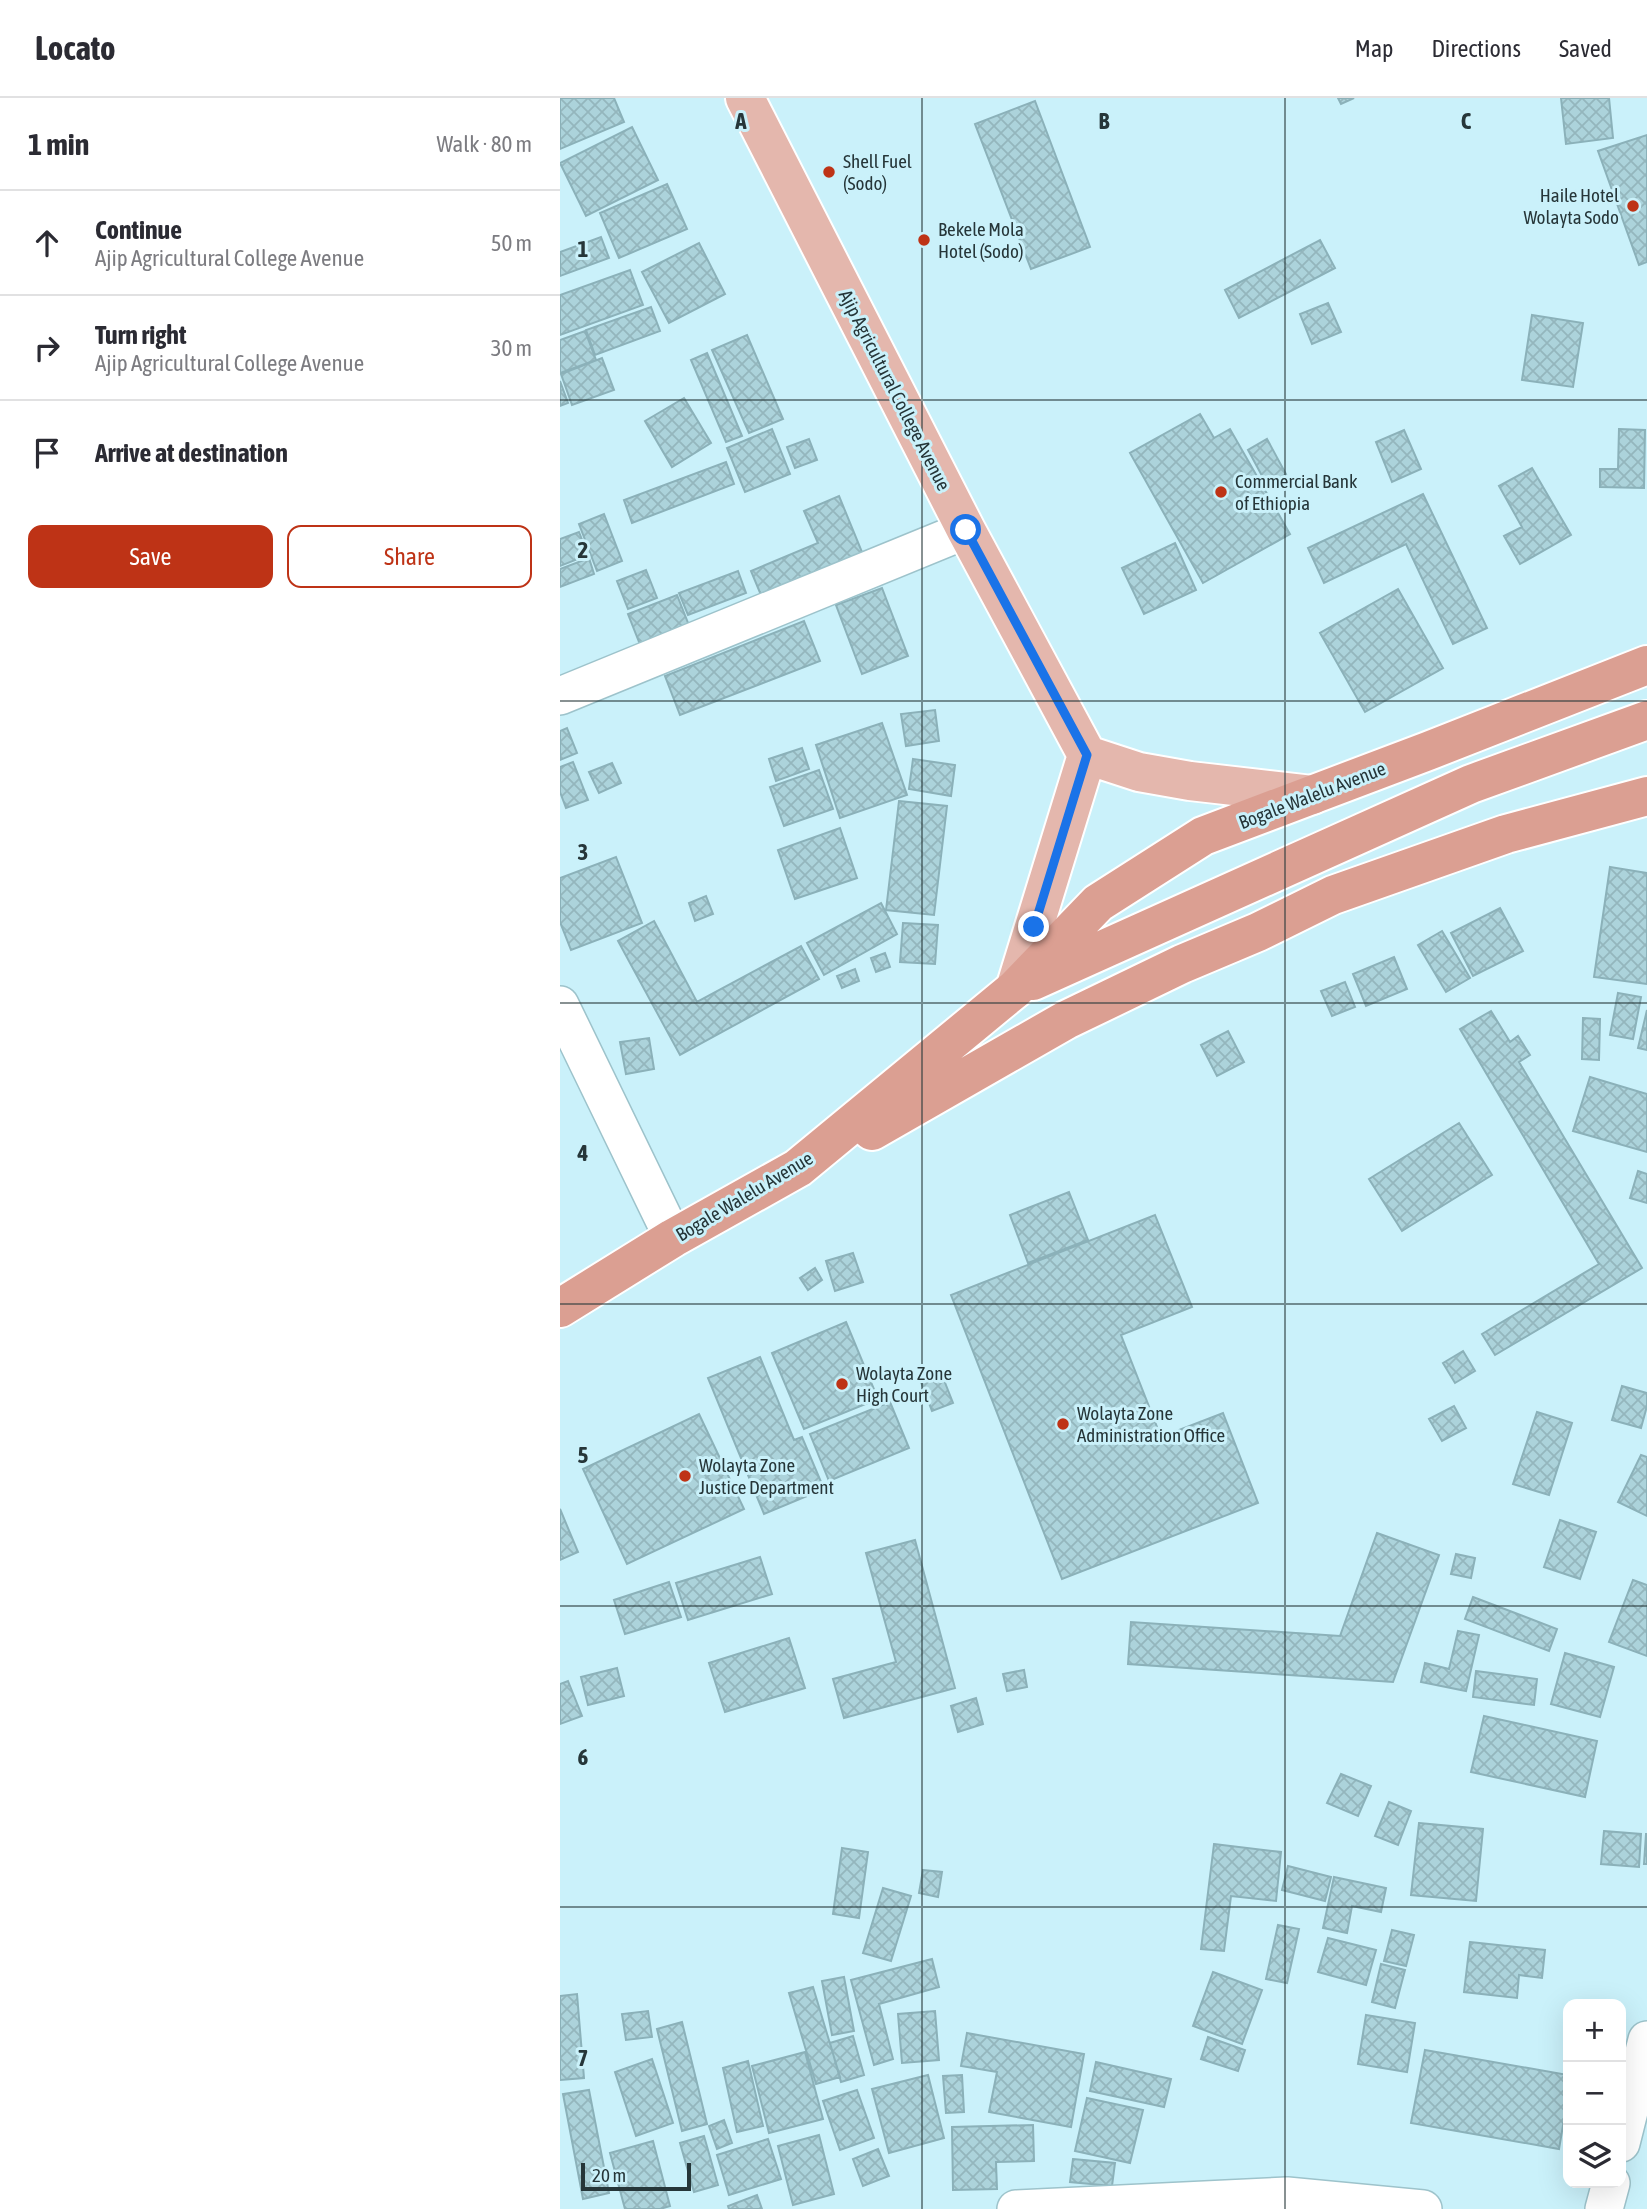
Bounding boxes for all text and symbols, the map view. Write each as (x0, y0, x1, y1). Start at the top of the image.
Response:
text: Locato (35, 29, 116, 67)
text: Map (1355, 35, 1393, 62)
text: Directions (1431, 35, 1521, 62)
text: Saved (1559, 35, 1612, 62)
text: A (734, 108, 747, 134)
text: B (1099, 108, 1110, 134)
text: C (1461, 108, 1472, 134)
text: 1 min (28, 127, 89, 161)
text: Walk · 80 m (437, 131, 532, 157)
place label: Shell Fuel (Sodo) (843, 150, 912, 194)
marker: Shell Fuel (Sodo) (821, 164, 837, 180)
place label: Haile Hotel Wolayta Sodo (1523, 184, 1619, 228)
marker: Haile Hotel Wolayta Sodo (1625, 198, 1641, 214)
text: Continue (95, 215, 182, 245)
place label: Bekele Mola Hotel (Sodo) (938, 218, 1024, 262)
icon: ahead (28, 224, 66, 262)
text: 50 m (491, 230, 532, 256)
marker: Bekele Mola Hotel (Sodo) (916, 232, 932, 248)
text: 1 (578, 236, 589, 262)
text: Ajip Agricultural College Avenue (95, 245, 364, 271)
street label: Ajip Agricultural College Avenue (835, 286, 955, 494)
text: Turn right (95, 320, 186, 350)
icon: right (28, 329, 66, 367)
text: 30 m (491, 335, 532, 361)
text: Ajip Agricultural College Avenue (95, 350, 364, 376)
icon: arrive (28, 434, 66, 472)
text: Arrive at destination (95, 438, 288, 468)
place label: Commercial Bank of Ethiopia (1235, 470, 1358, 514)
marker: Commercial Bank of Ethiopia (1213, 484, 1229, 500)
route start (950, 514, 981, 545)
button: Save (28, 525, 273, 588)
button: Share (287, 525, 532, 588)
text: 2 (578, 537, 588, 563)
street label: Bogale Walelu Avenue (1235, 757, 1389, 833)
text: 3 (578, 839, 588, 865)
route end (1018, 911, 1049, 942)
text: 4 (577, 1140, 589, 1166)
street label: Bogale Walelu Avenue (672, 1147, 816, 1245)
place label: Wolayta Zone High Court (856, 1362, 952, 1406)
marker: Wolayta Zone High Court (834, 1376, 850, 1392)
place label: Wolayta Zone Administration Office (1077, 1402, 1225, 1446)
marker: Wolayta Zone Administration Office (1055, 1416, 1071, 1432)
text: 5 (578, 1442, 589, 1468)
place label: Wolayta Zone Justice Department (699, 1454, 834, 1498)
marker: Wolayta Zone Justice Department (677, 1468, 693, 1484)
text: 6 (578, 1744, 589, 1770)
map controls (1563, 1999, 1626, 2188)
button: + (1563, 1999, 1626, 2062)
text: 7 (578, 2045, 588, 2071)
button: − (1563, 2062, 1626, 2125)
button: layers (1563, 2125, 1626, 2188)
scale bar (581, 2160, 691, 2192)
text: 20 m (592, 2164, 626, 2186)

